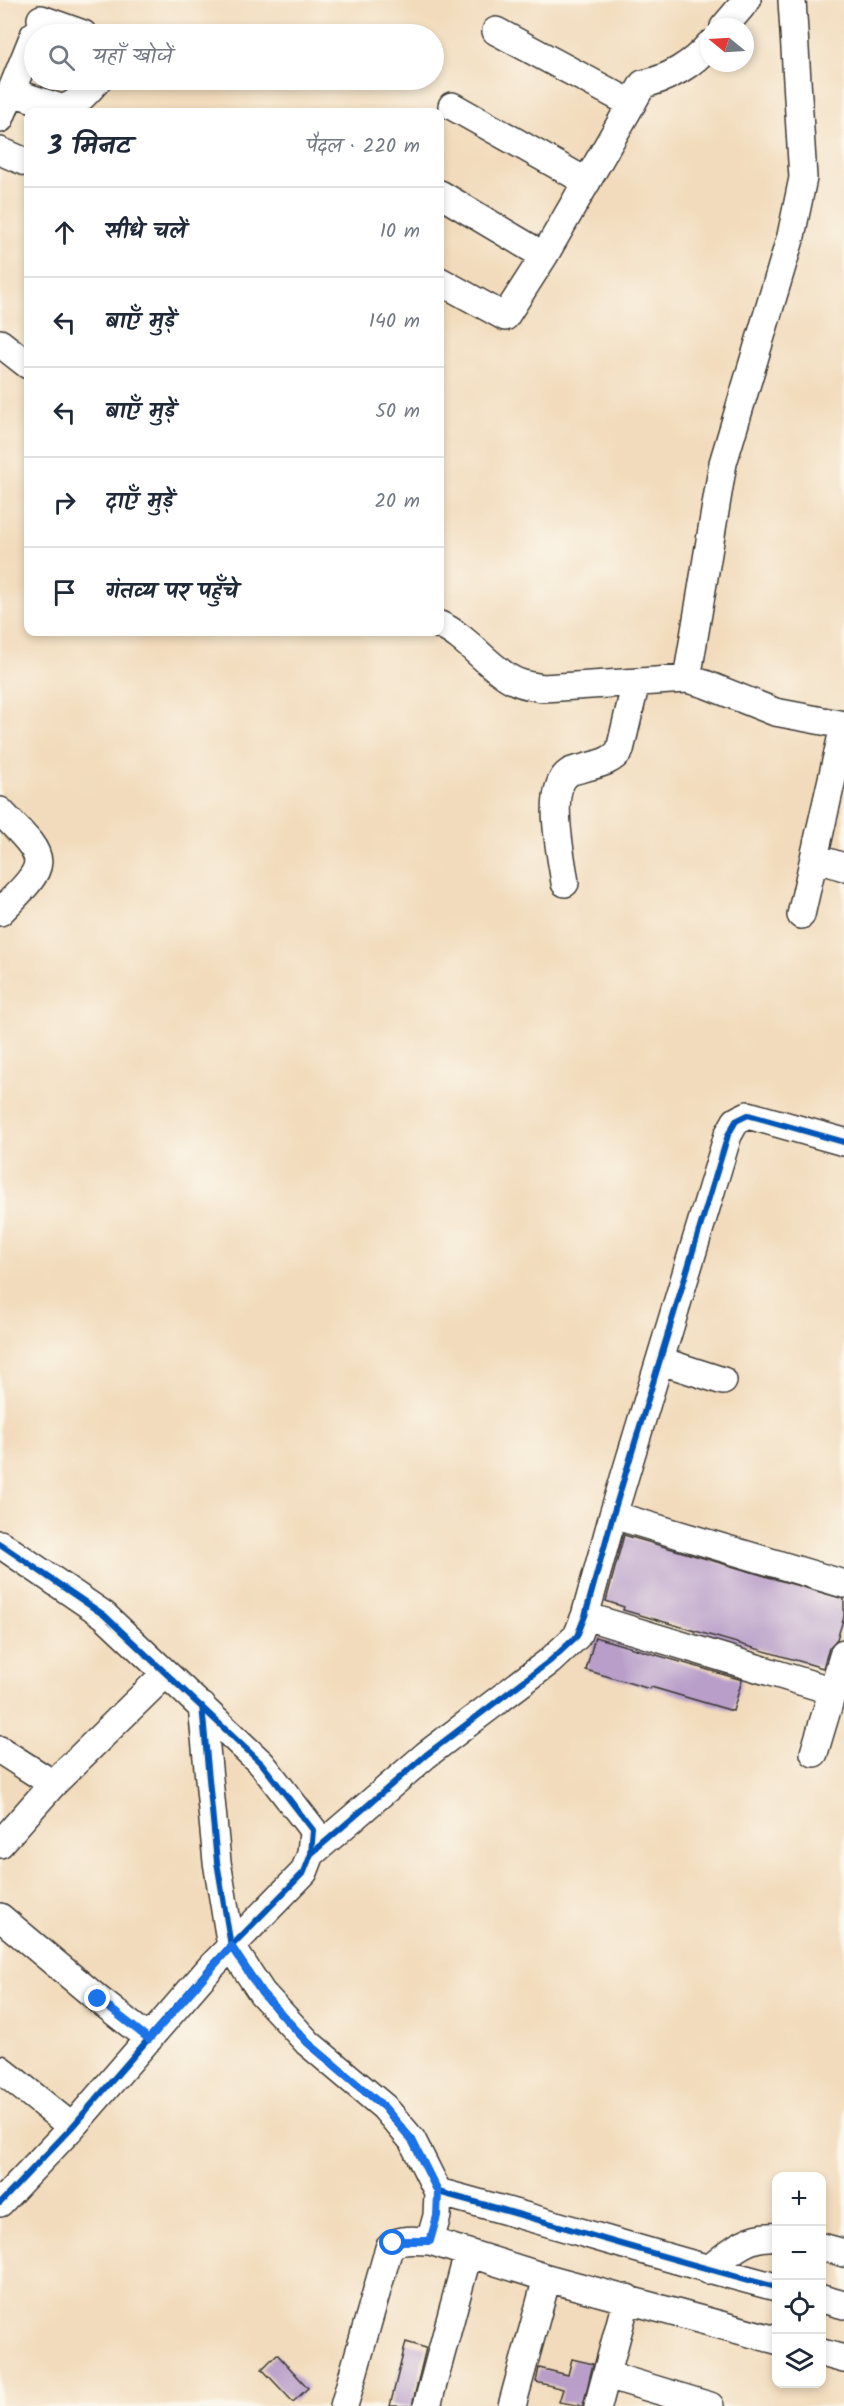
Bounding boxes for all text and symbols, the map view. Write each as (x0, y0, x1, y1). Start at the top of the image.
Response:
north arrow (700, 18, 754, 72)
search box (24, 24, 444, 90)
text: यहाँ खोजें (93, 40, 172, 75)
icon: search (45, 41, 78, 74)
text: 3 मिनट (48, 126, 131, 168)
text: पैदल · 220 m (307, 131, 420, 163)
text: सीधे चलें (105, 215, 186, 250)
icon: ahead (48, 216, 81, 249)
text: 10 m (380, 216, 420, 248)
text: बाएँ मुड़ें (105, 305, 176, 340)
icon: left (48, 306, 81, 339)
text: 140 m (369, 306, 420, 338)
text: बाएँ मुड़ें (105, 395, 176, 430)
icon: left (48, 396, 81, 429)
text: 50 m (375, 396, 420, 428)
text: दाएँ मुड़ें (105, 485, 174, 520)
icon: right (48, 486, 81, 519)
text: 20 m (374, 486, 420, 518)
text: गंतव्य पर पहुँचे (105, 575, 238, 610)
icon: arrive (48, 576, 81, 609)
route end (84, 1985, 110, 2011)
map controls (772, 2172, 826, 2388)
button: + (772, 2172, 826, 2226)
button: − (772, 2226, 826, 2280)
route start (379, 2229, 405, 2255)
button: locate (772, 2280, 826, 2334)
button: layers (772, 2334, 826, 2388)

